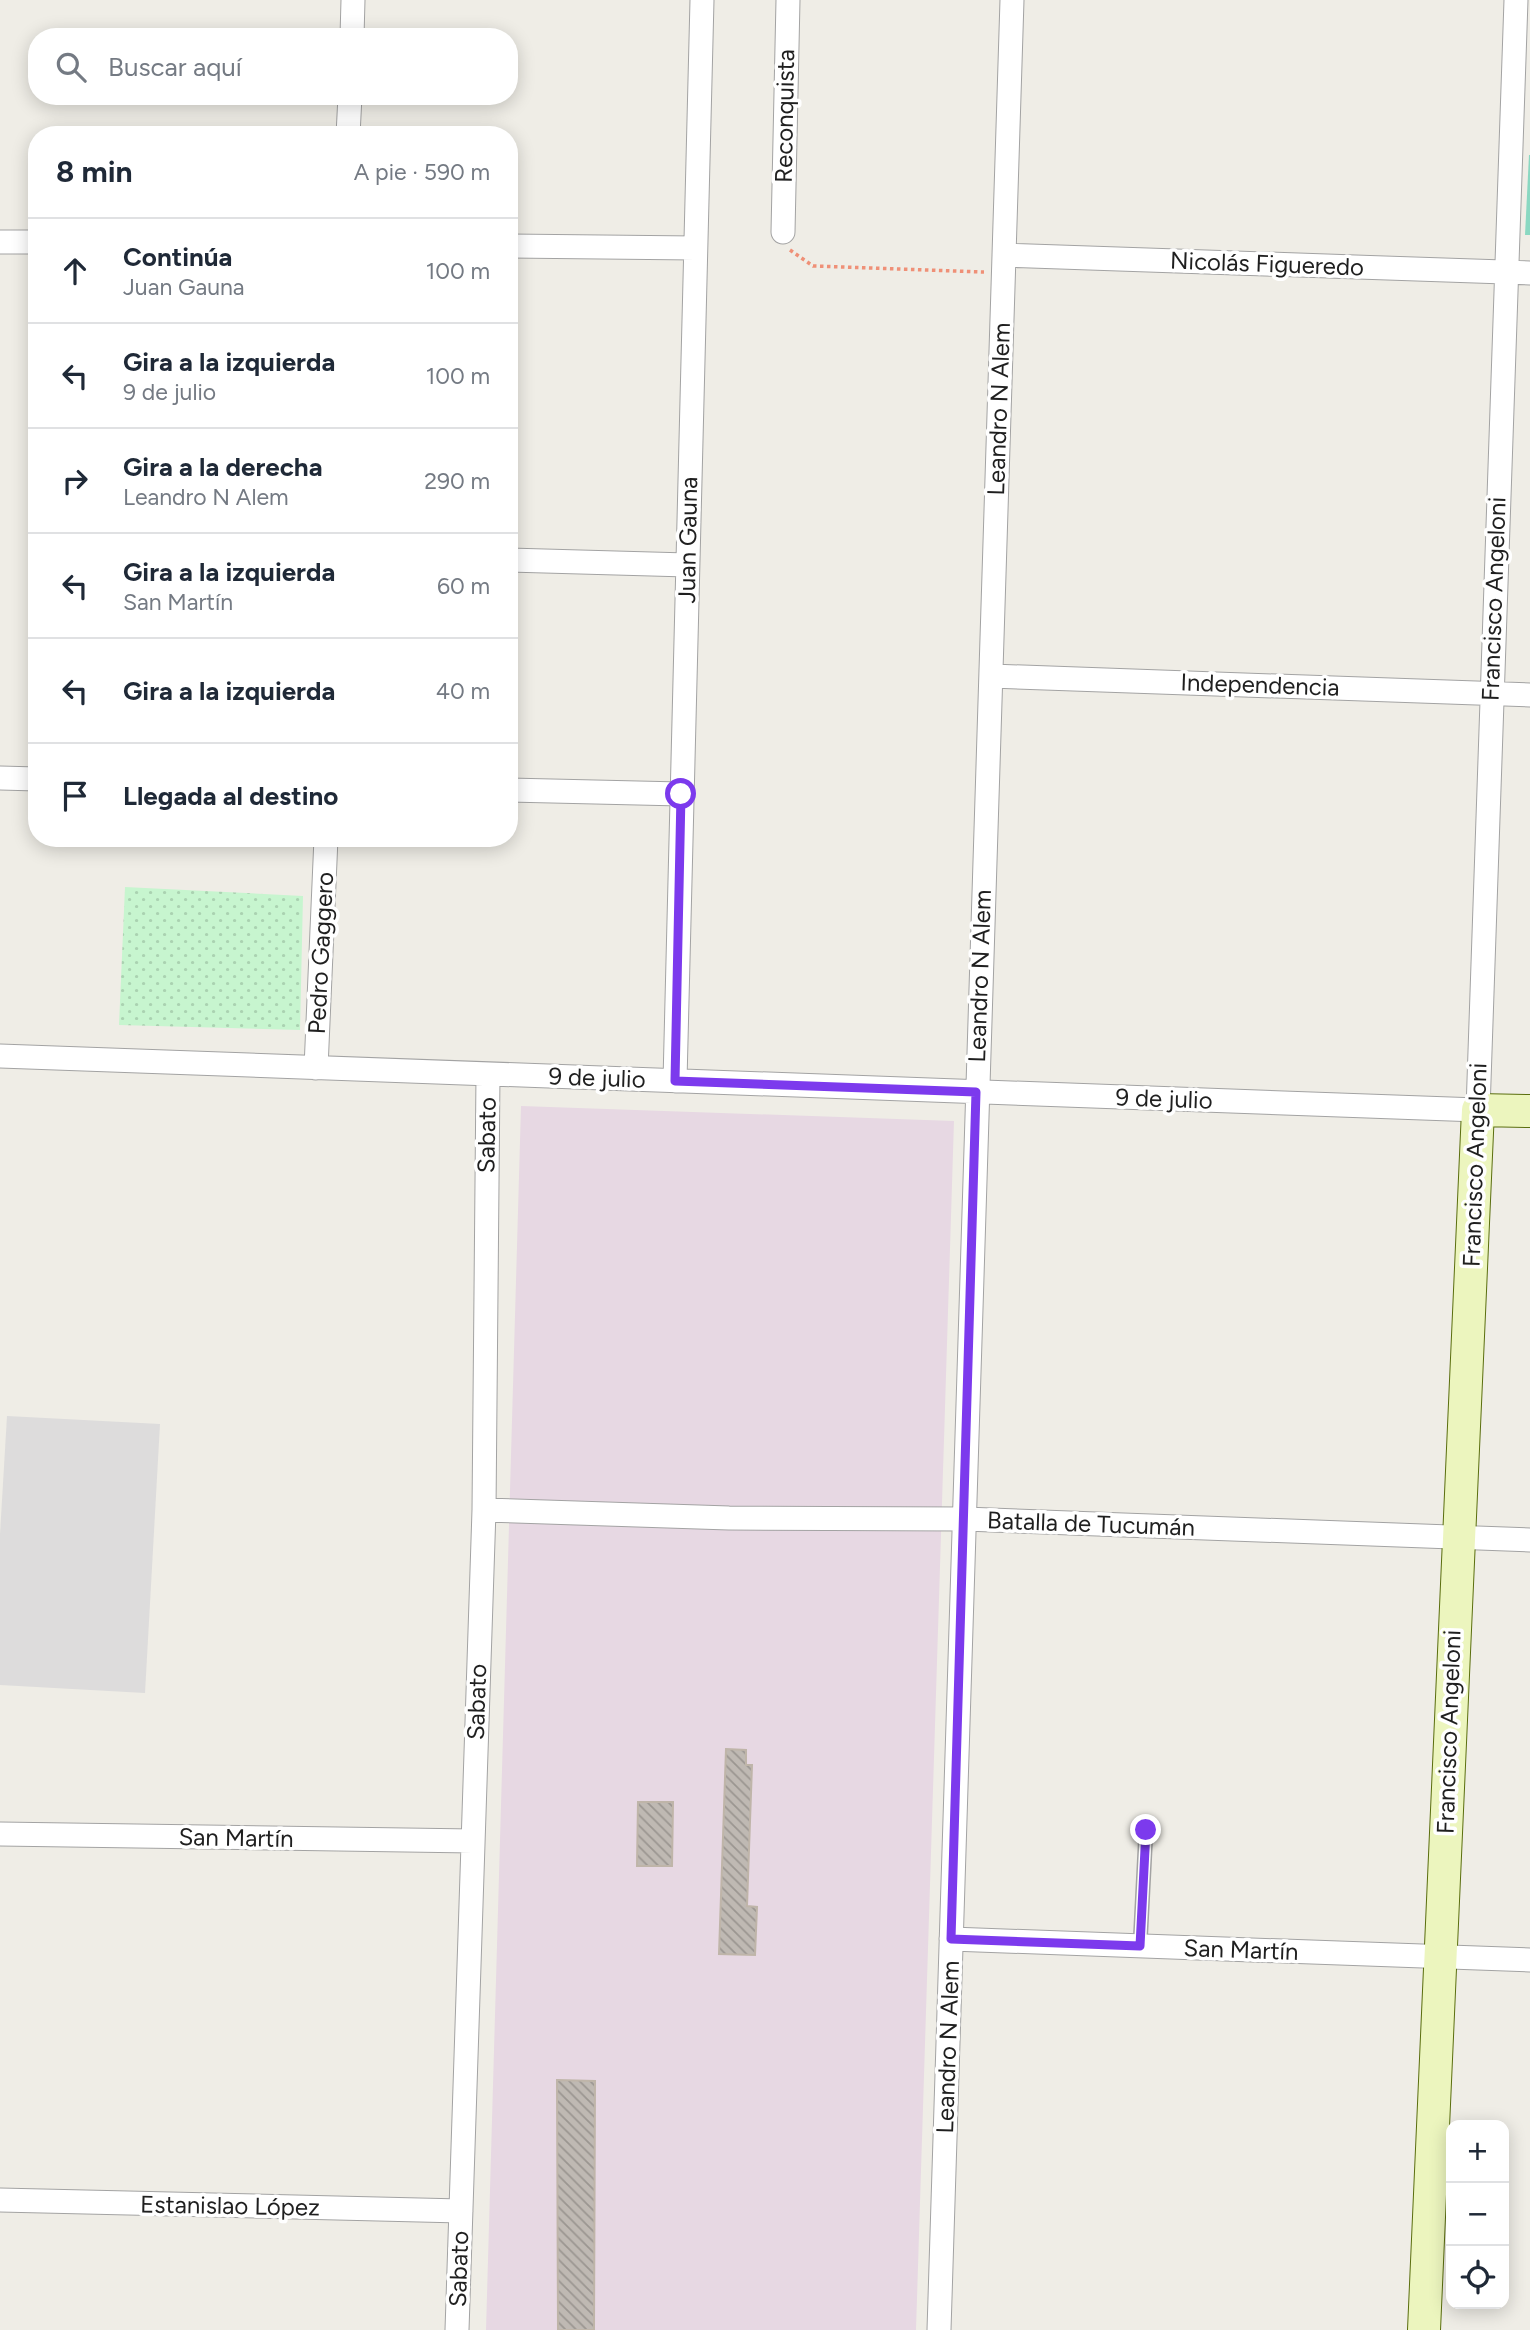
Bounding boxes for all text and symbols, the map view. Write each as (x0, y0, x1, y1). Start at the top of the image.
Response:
search box (28, 28, 518, 105)
icon: search (52, 48, 90, 86)
street label: Reconquista (769, 49, 800, 183)
text: Buscar aquí (108, 51, 242, 83)
text: 8 min (56, 153, 133, 190)
text: A pie · 590 m (354, 158, 490, 186)
text: Continúa (123, 241, 232, 273)
street label: Nicolás Figueredo (1170, 246, 1364, 281)
icon: ahead (56, 252, 94, 290)
text: 100 m (426, 257, 490, 285)
text: Juan Gauna (123, 273, 245, 301)
street label: Leandro N Alem (981, 322, 1016, 496)
text: Gira a la izquierda (123, 346, 335, 378)
icon: left (56, 357, 94, 395)
text: 100 m (426, 362, 490, 390)
text: 9 de julio (123, 378, 216, 406)
text: Gira a la derecha (123, 451, 323, 483)
icon: right (56, 462, 94, 500)
text: 290 m (424, 467, 490, 495)
street label: Juan Gauna (672, 476, 703, 604)
text: Leandro N Alem (123, 483, 289, 511)
street label: Francisco Angeloni (1475, 496, 1512, 701)
text: Gira a la izquierda (123, 556, 335, 588)
icon: left (56, 567, 94, 605)
text: 60 m (437, 572, 490, 600)
text: San Martín (123, 588, 233, 616)
street label: Independencia (1180, 667, 1340, 702)
icon: left (56, 672, 94, 710)
text: Gira a la izquierda (123, 675, 335, 707)
text: 40 m (436, 677, 490, 705)
icon: arrive (56, 777, 94, 815)
route start (665, 778, 696, 809)
text: Llegada al destino (123, 780, 338, 812)
street label: Pedro Gaggero (302, 871, 339, 1035)
street label: Leandro N Alem (962, 889, 997, 1063)
street label: 9 de julio (548, 1061, 646, 1094)
street label: Francisco Angeloni (1456, 1062, 1493, 1267)
street label: 9 de julio (1115, 1082, 1213, 1115)
street label: Sabato (471, 1097, 502, 1173)
street label: Batalla de Tucumán (987, 1505, 1195, 1542)
street label: Francisco Angeloni (1430, 1629, 1467, 1834)
street label: Sabato (461, 1663, 492, 1741)
route end (1130, 1814, 1161, 1845)
street label: San Martín (178, 1822, 294, 1853)
street label: San Martín (1183, 1933, 1299, 1966)
street label: Leandro N Alem (930, 1960, 965, 2134)
map controls (1446, 2120, 1509, 2309)
button: + (1446, 2120, 1509, 2183)
button: − (1446, 2183, 1509, 2246)
street label: Estanislao López (140, 2189, 320, 2222)
street label: Sabato (443, 2230, 474, 2308)
button: locate (1446, 2246, 1509, 2309)

